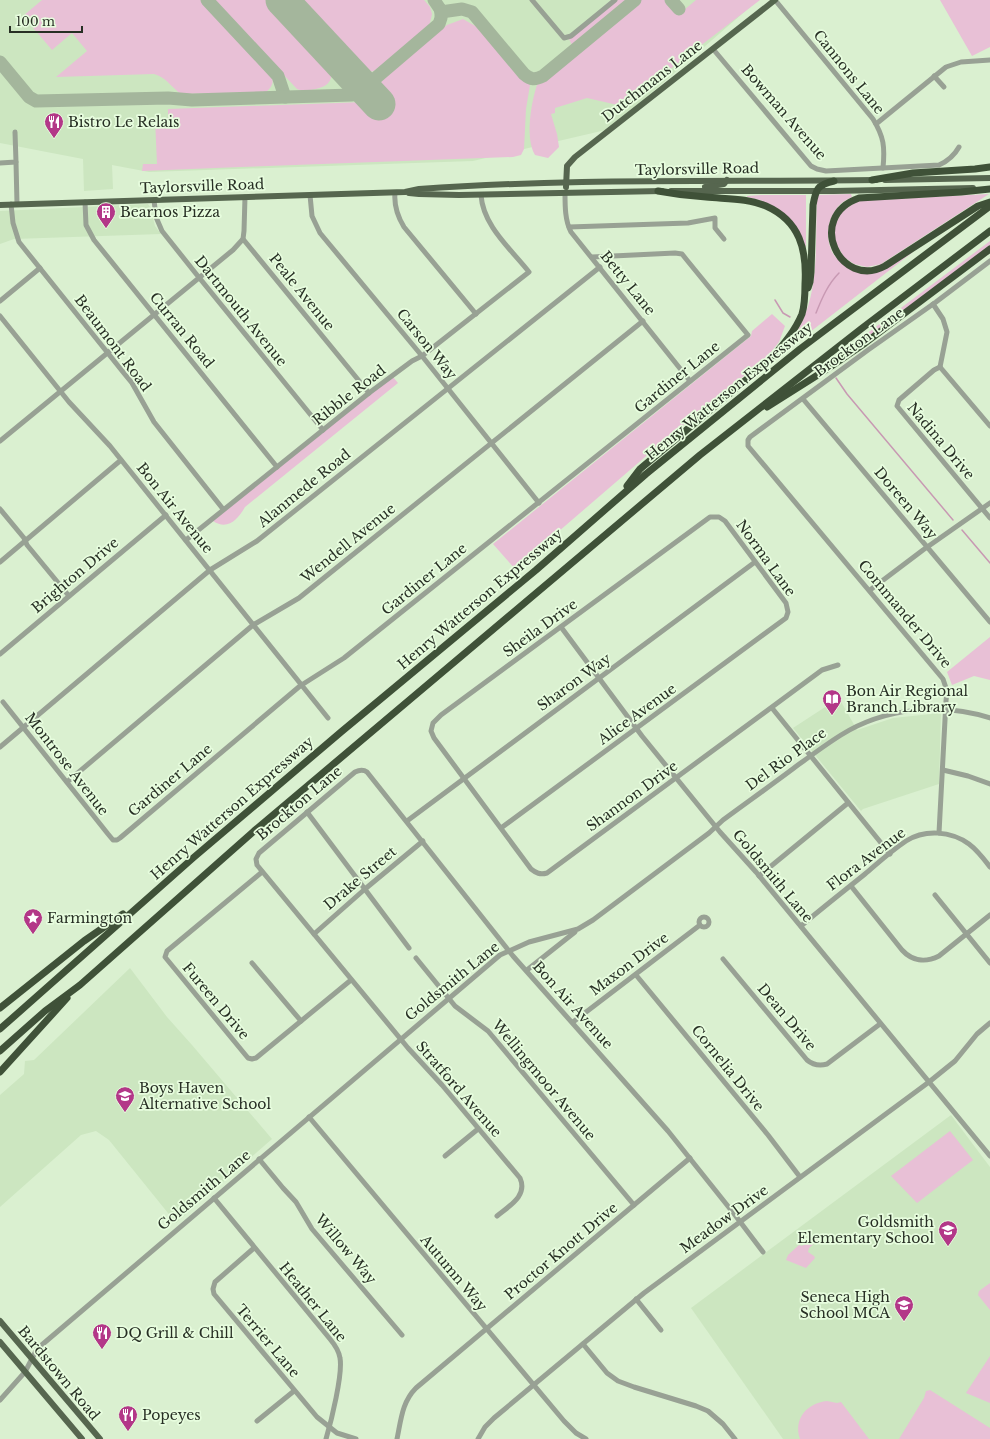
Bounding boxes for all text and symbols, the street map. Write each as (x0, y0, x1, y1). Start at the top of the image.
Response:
scale bar (10, 8, 82, 34)
text: 100 m (16, 14, 55, 29)
street label: Cannons Lane (810, 26, 888, 118)
street label: Dutchmans Lane (598, 36, 706, 126)
street label: Bowman Avenue (738, 61, 830, 163)
restaurant icon: Bistro Le Relais (43, 111, 65, 139)
place label: Bistro Le Relais (68, 113, 179, 131)
street label: Taylorsville Road (635, 159, 760, 179)
street label: Taylorsville Road (140, 175, 265, 197)
building icon: Bearnos Pizza (95, 201, 117, 229)
place label: Bearnos Pizza (120, 203, 220, 221)
street label: Betty Lane (597, 247, 659, 319)
street label: Peale Avenue (265, 250, 339, 334)
street label: Dartmouth Avenue (191, 252, 291, 370)
street label: Curran Road (146, 288, 218, 372)
street label: Beaumont Road (71, 291, 156, 395)
street label: Brockton Lane (811, 303, 907, 381)
street label: Carson Way (393, 305, 461, 383)
street label: Henry Watterson Expressway (642, 318, 816, 464)
street label: Gardiner Lane (631, 337, 723, 417)
street label: Ribble Road (309, 360, 390, 429)
street label: Nadina Drive (903, 399, 979, 483)
street label: Alanmede Road (253, 445, 355, 532)
street label: Bon Air Avenue (133, 459, 217, 557)
street label: Doreen Way (871, 463, 941, 543)
street label: Wendell Avenue (296, 499, 399, 587)
street label: Norma Lane (732, 516, 800, 600)
street label: Henry Watterson Expressway (394, 525, 566, 673)
street label: Brighton Drive (28, 533, 122, 617)
street label: Gardiner Lane (378, 539, 470, 619)
street label: Commander Drive (855, 556, 955, 672)
street label: Sheila Drive (499, 595, 581, 661)
street label: Sharon Way (534, 649, 614, 715)
street label: Alice Avenue (594, 680, 680, 749)
place label: Bon Air Regional Branch Library (846, 682, 969, 716)
library icon: Bon Air Regional Branch Library (821, 688, 843, 716)
street label: Montrose Avenue (21, 709, 113, 819)
street label: Del Rio Place (742, 724, 830, 794)
street label: Henry Watterson Expressway (147, 732, 317, 884)
street label: Gardiner Lane (124, 740, 216, 820)
street label: Shannon Drive (583, 757, 681, 835)
street label: Brockton Lane (253, 762, 345, 844)
street label: Flora Avenue (823, 823, 909, 895)
street label: Goldsmith Lane (729, 826, 817, 926)
street label: Drake Street (320, 842, 400, 914)
place icon: Farmington (22, 907, 44, 935)
place label: Farmington (47, 909, 133, 927)
street label: Maxon Drive (586, 928, 672, 1000)
street label: Goldsmith Lane (401, 937, 503, 1025)
street label: Bon Air Avenue (529, 957, 617, 1053)
street label: Fureen Drive (179, 959, 253, 1043)
street label: Dean Drive (754, 980, 820, 1054)
street label: Wellingmoor Avenue (488, 1015, 600, 1144)
street label: Cornelia Drive (688, 1021, 768, 1115)
street label: Stratford Avenue (412, 1037, 506, 1141)
place label: Boys Haven Alternative School (138, 1079, 271, 1113)
school or university icon: Boys Haven Alternative School (114, 1085, 136, 1113)
street label: Goldsmith Lane (154, 1146, 254, 1234)
street label: Meadow Drive (676, 1181, 772, 1257)
street label: Proctor Knott Drive (501, 1198, 621, 1304)
street label: Willow Way (311, 1210, 380, 1288)
place label: Goldsmith Elementary School (797, 1213, 934, 1247)
school or university icon: Goldsmith Elementary School (937, 1219, 959, 1247)
street label: Autumn Way (416, 1230, 491, 1315)
street label: Heather Lane (275, 1259, 351, 1345)
place label: Seneca High School MCA (800, 1288, 890, 1322)
school or university icon: Seneca High School MCA (893, 1294, 915, 1322)
street label: Terrier Lane (232, 1301, 304, 1381)
street label: Bardstown Road (14, 1322, 104, 1424)
restaurant icon: DQ Grill & Chill (91, 1322, 113, 1350)
place label: DQ Grill & Chill (116, 1324, 234, 1342)
restaurant icon: Popeyes (117, 1404, 139, 1432)
place label: Popeyes (142, 1406, 201, 1424)

